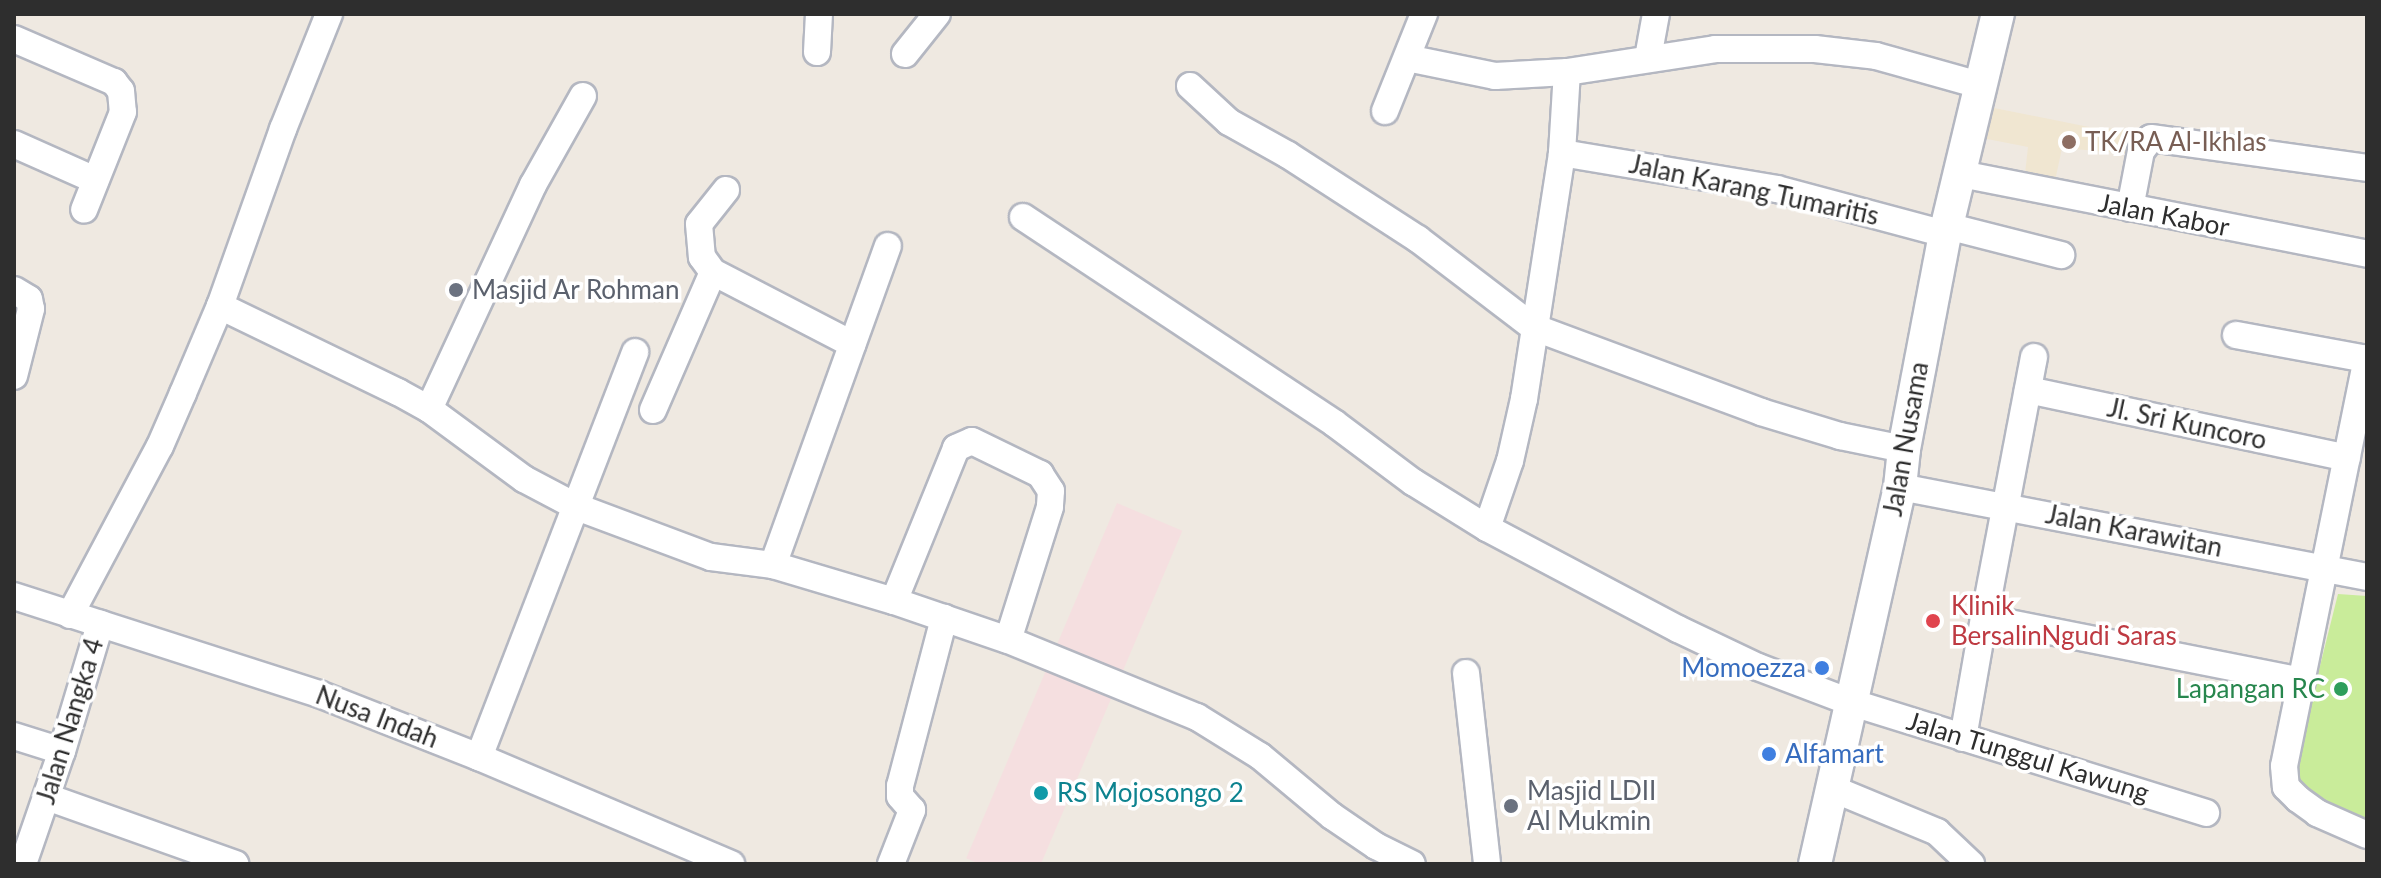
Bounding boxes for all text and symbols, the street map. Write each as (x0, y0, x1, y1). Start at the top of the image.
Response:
place label: TK/RA Al-Ikhlas (2085, 126, 2268, 158)
marker: TK/RA Al-Ikhlas (2060, 133, 2078, 151)
street label: Jalan Karang Tumaritis (1626, 148, 1882, 232)
street label: Jalan Kabor (2096, 187, 2232, 243)
place label: Masjid Ar Rohman (472, 274, 681, 306)
marker: Masjid Ar Rohman (447, 281, 465, 299)
street label: Jalan Nusama (1877, 359, 1935, 519)
street label: Jl. Sri Kuncoro (2105, 392, 2269, 456)
street label: Jalan Karawitan (2043, 499, 2225, 563)
place label: Klinik BersalinNgudi Saras (1951, 590, 2177, 652)
marker: Klinik BersalinNgudi Saras (1922, 610, 1944, 632)
street label: Jalan Nangka 4 (30, 634, 110, 808)
place label: Momoezza (1681, 652, 1806, 684)
marker: Momoezza (1813, 659, 1831, 677)
place label: Lapangan RC (2176, 673, 2325, 705)
street label: Nusa Indah (311, 679, 443, 755)
marker: Lapangan RC (2332, 680, 2350, 698)
street label: Jalan Tunggul Kawung (1903, 705, 2153, 809)
place label: Alfamart (1785, 738, 1884, 770)
marker: Alfamart (1760, 745, 1778, 763)
place label: Masjid LDII Al Mukmin (1527, 775, 1656, 836)
place label: RS Mojosongo 2 (1057, 777, 1244, 809)
marker: RS Mojosongo 2 (1032, 784, 1050, 802)
marker: Masjid LDII Al Mukmin (1502, 797, 1520, 815)

